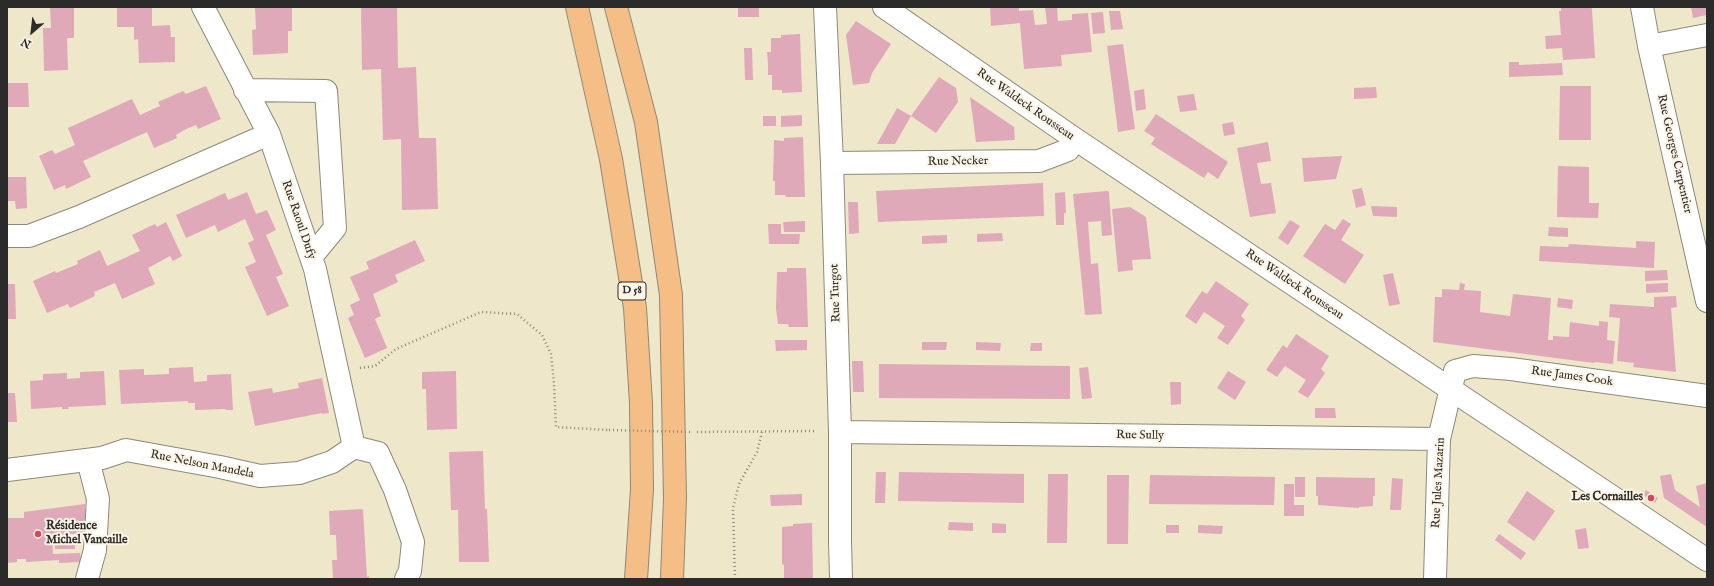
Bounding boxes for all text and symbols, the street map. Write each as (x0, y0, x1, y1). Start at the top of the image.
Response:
north arrow (12, 12, 52, 52)
text: N (19, 34, 34, 51)
street label: Rue Waldeck Rousseau (973, 66, 1077, 144)
street label: Rue Georges Carpentier (1653, 93, 1695, 215)
street label: Rue Necker (928, 154, 988, 170)
street label: Rue Raoul Dufy (278, 179, 318, 261)
street label: Rue Waldeck Rousseau (1242, 247, 1346, 323)
street label: Rue Turgot (828, 263, 844, 323)
road number: D 58 (618, 282, 646, 300)
street label: Rue James Cook (1530, 364, 1614, 390)
street label: Rue Sully (1116, 428, 1164, 444)
street label: Rue Jules Mazarin (1429, 437, 1449, 529)
street label: Rue Nelson Mandela (149, 448, 255, 482)
place label: Les Cornailles (1572, 491, 1643, 505)
marker: Les Cornailles (1646, 493, 1656, 503)
place label: Résidence Michel Vancaille (46, 520, 128, 548)
marker: Résidence Michel Vancaille (33, 529, 43, 539)

